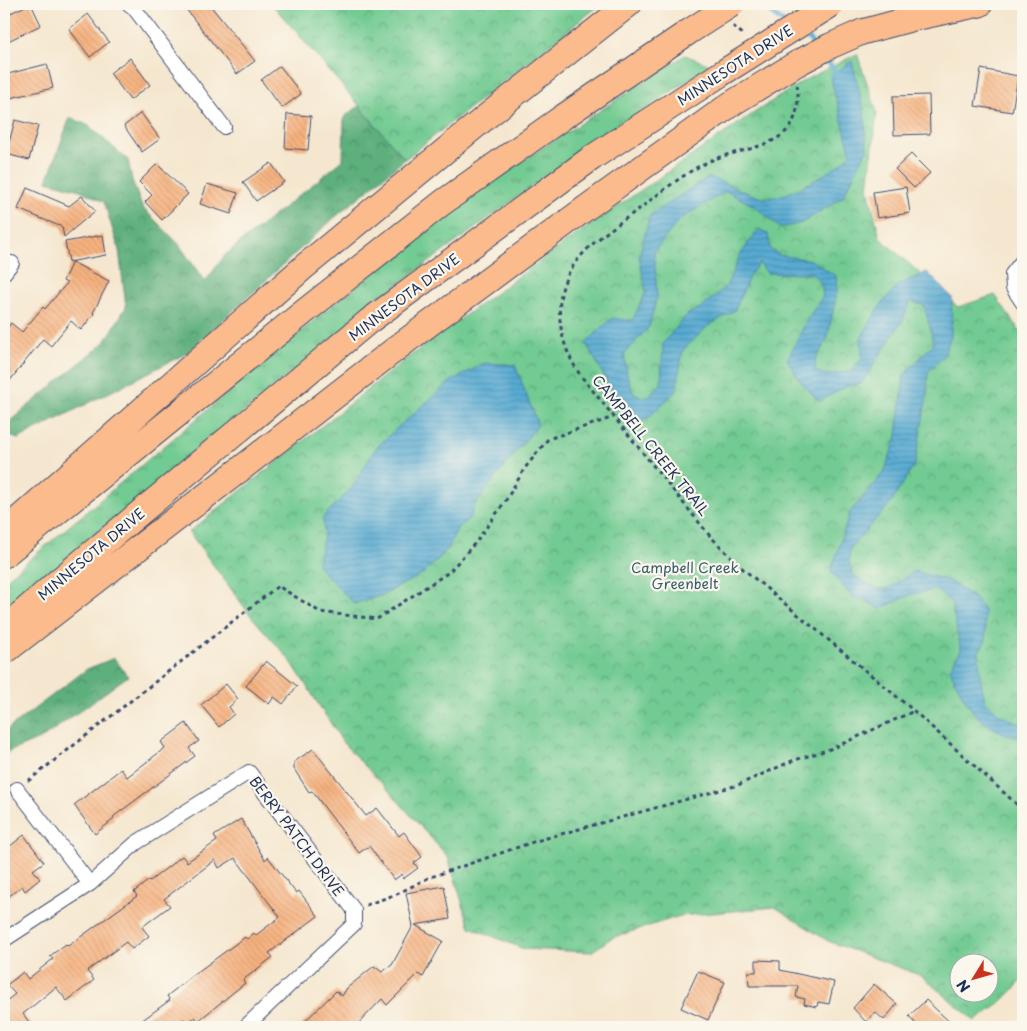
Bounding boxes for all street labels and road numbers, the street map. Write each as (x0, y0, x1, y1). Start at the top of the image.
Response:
street label: MINNESOTA DRIVE (673, 20, 797, 110)
street label: MINNESOTA DRIVE (344, 248, 464, 346)
street label: CAMPBELL CREEK TRAIL (588, 370, 714, 520)
street label: MINNESOTA DRIVE (33, 503, 149, 605)
street label: BERRY PATCH DRIVE (245, 772, 349, 901)

